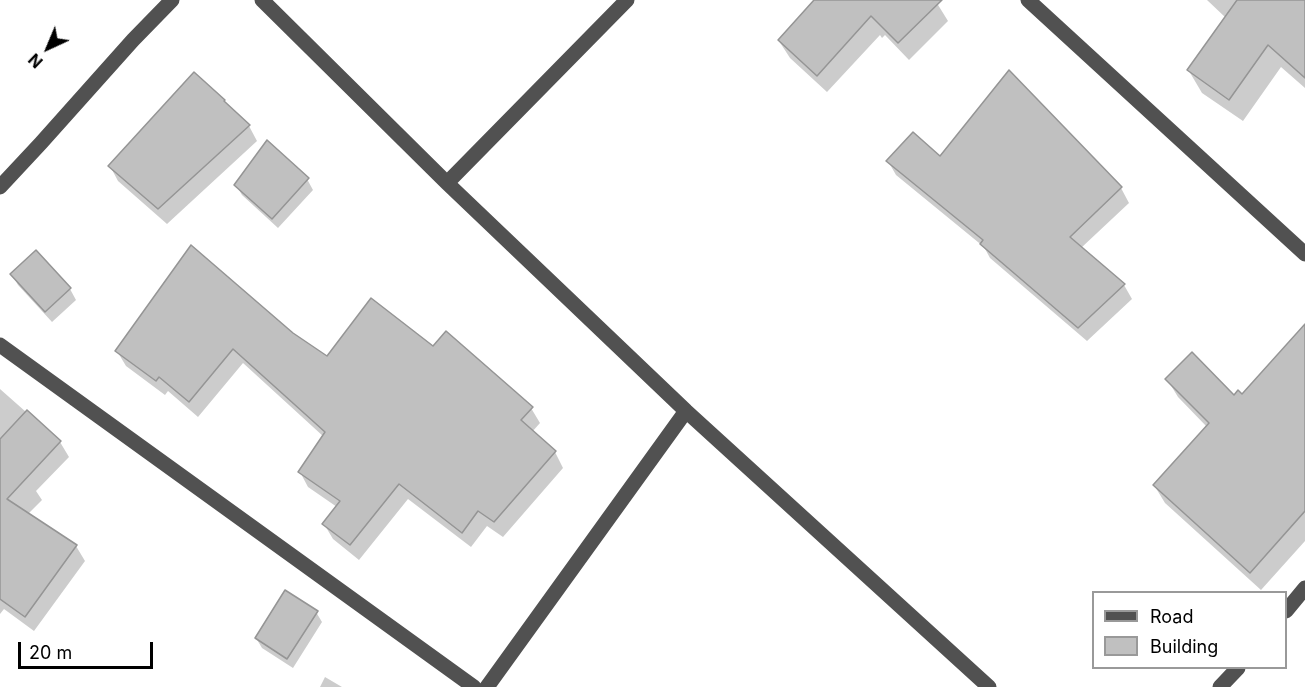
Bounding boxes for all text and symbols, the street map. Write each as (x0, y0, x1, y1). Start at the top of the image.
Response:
north arrow (18, 18, 78, 78)
text: N (24, 50, 47, 72)
legend (1092, 591, 1287, 669)
text: Road (1150, 606, 1193, 627)
scale bar (21, 630, 156, 668)
text: Building (1150, 636, 1218, 657)
text: 20 m (29, 642, 72, 663)

